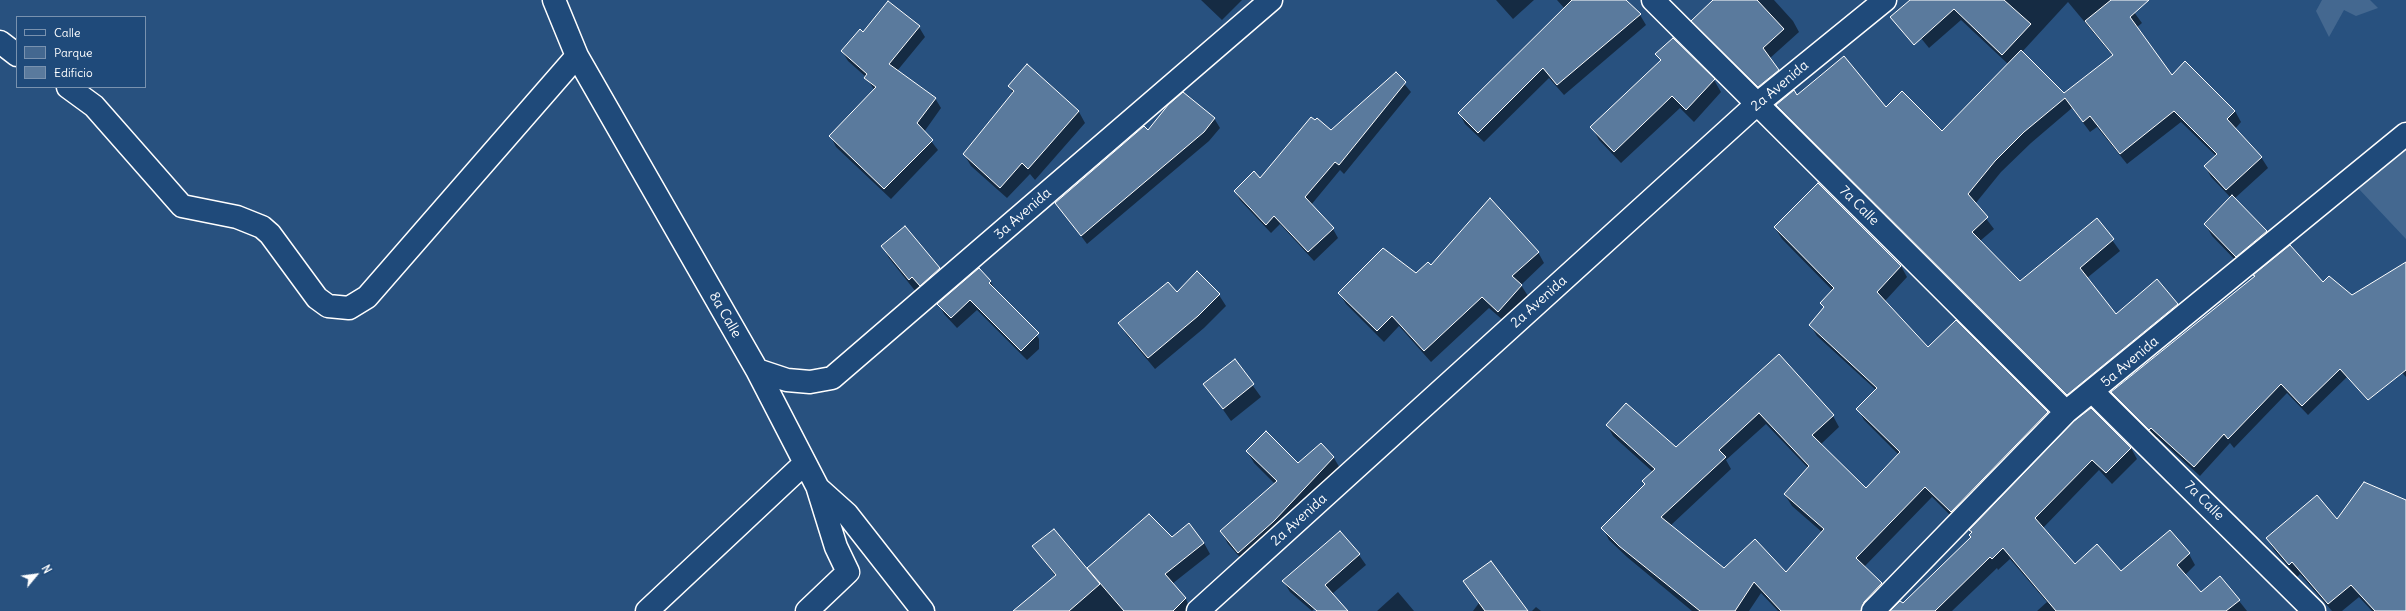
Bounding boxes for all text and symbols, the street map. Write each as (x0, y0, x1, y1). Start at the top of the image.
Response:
legend (16, 16, 146, 88)
text: Calle (54, 25, 81, 40)
text: Parque (54, 45, 93, 60)
street label: 2a Avenida (1748, 57, 1812, 115)
text: Edificio (54, 65, 93, 80)
street label: 7a Calle (1836, 183, 1882, 229)
street label: 3a Avenida (991, 185, 1055, 243)
street label: 2a Avenida (1507, 272, 1571, 332)
street label: 8a Calle (705, 289, 745, 341)
street label: 5a Avenida (2098, 333, 2162, 391)
street label: 7a Calle (2181, 478, 2227, 524)
street label: 2a Avenida (1267, 490, 1331, 550)
north arrow (16, 555, 56, 595)
text: N (39, 562, 54, 576)

